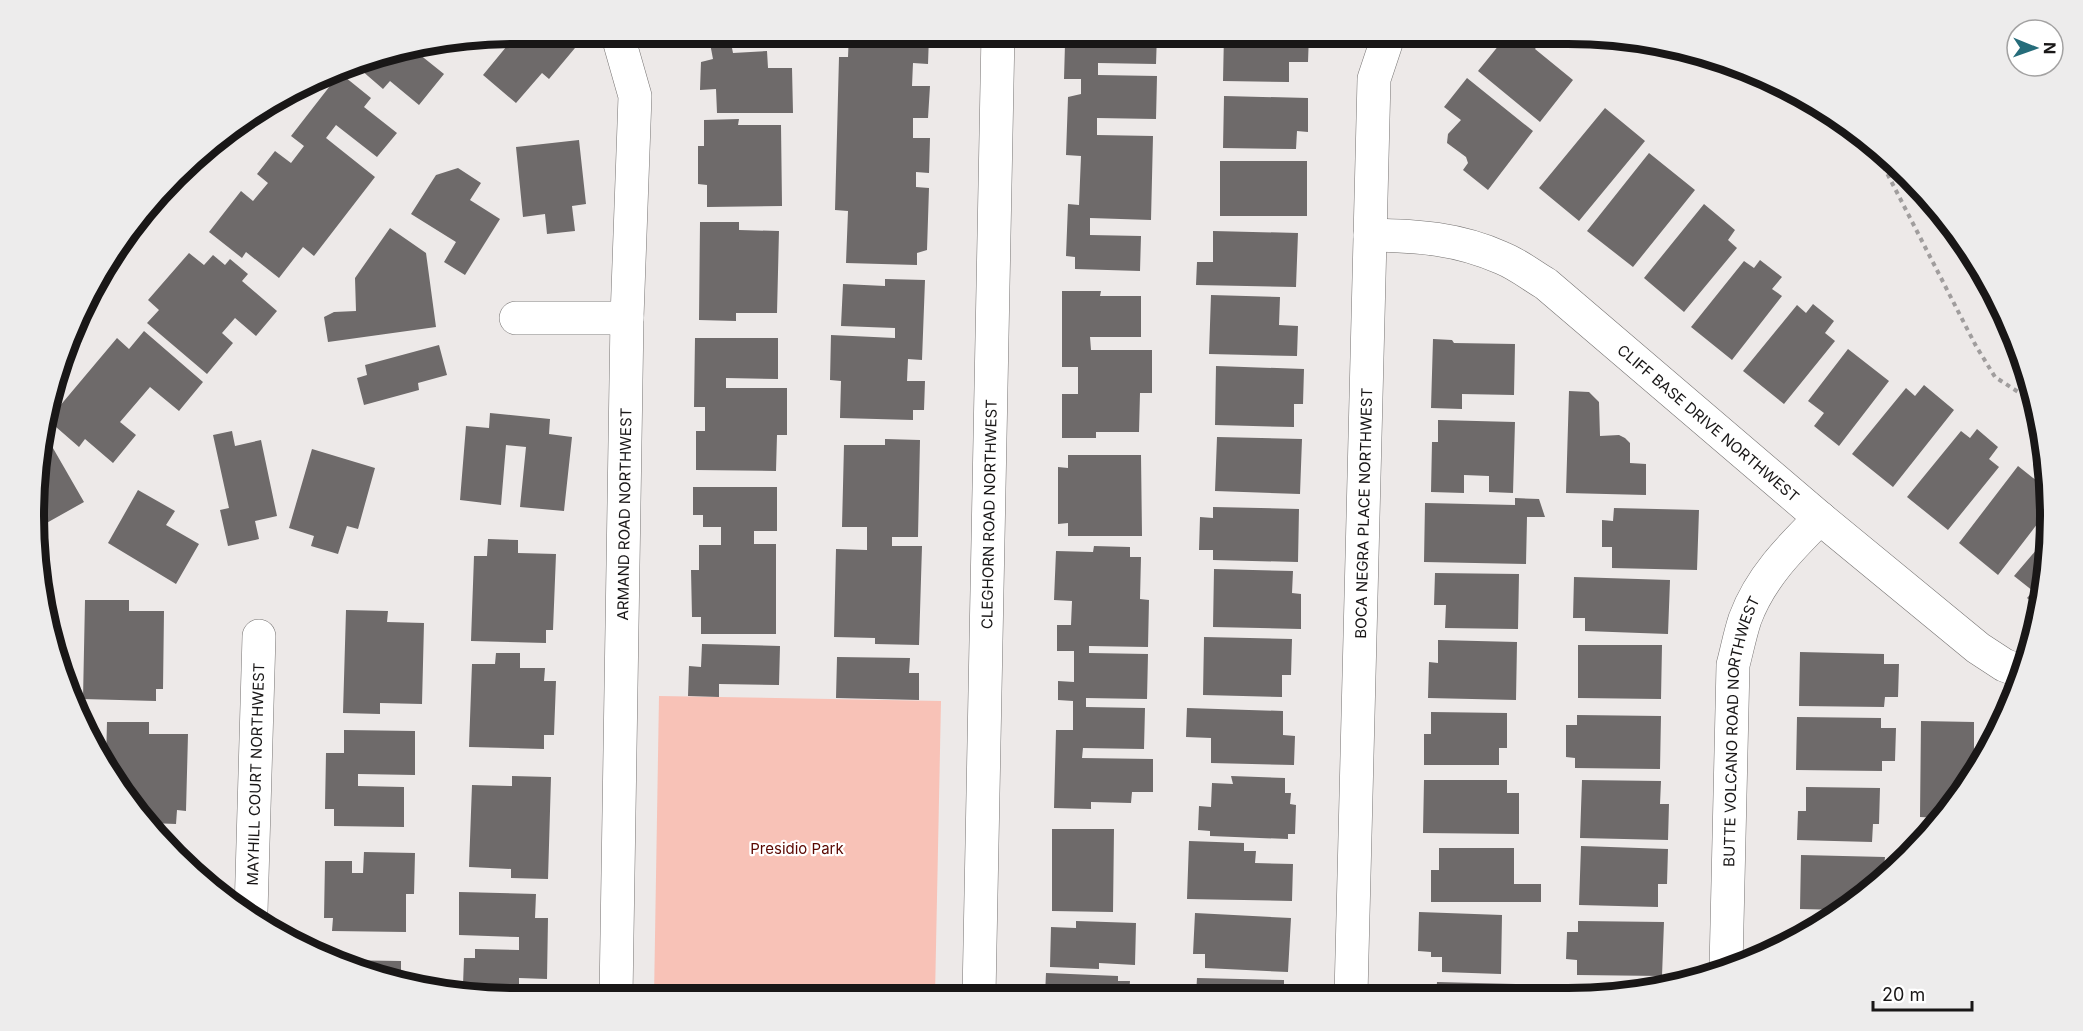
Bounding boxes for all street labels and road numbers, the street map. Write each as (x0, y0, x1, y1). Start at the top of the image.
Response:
street label: CLIFF BASE DRIVE NORTHWEST (1614, 340, 1803, 506)
street label: BOCA NEGRA PLACE NORTHWEST (1350, 387, 1376, 639)
street label: CLEGHORN ROAD NORTHWEST (977, 399, 1000, 629)
street label: ARMAND ROAD NORTHWEST (613, 408, 635, 621)
street label: BUTTE VOLCANO ROAD NORTHWEST (1719, 593, 1763, 867)
street label: MAYHILL COURT NORTHWEST (242, 662, 268, 886)

